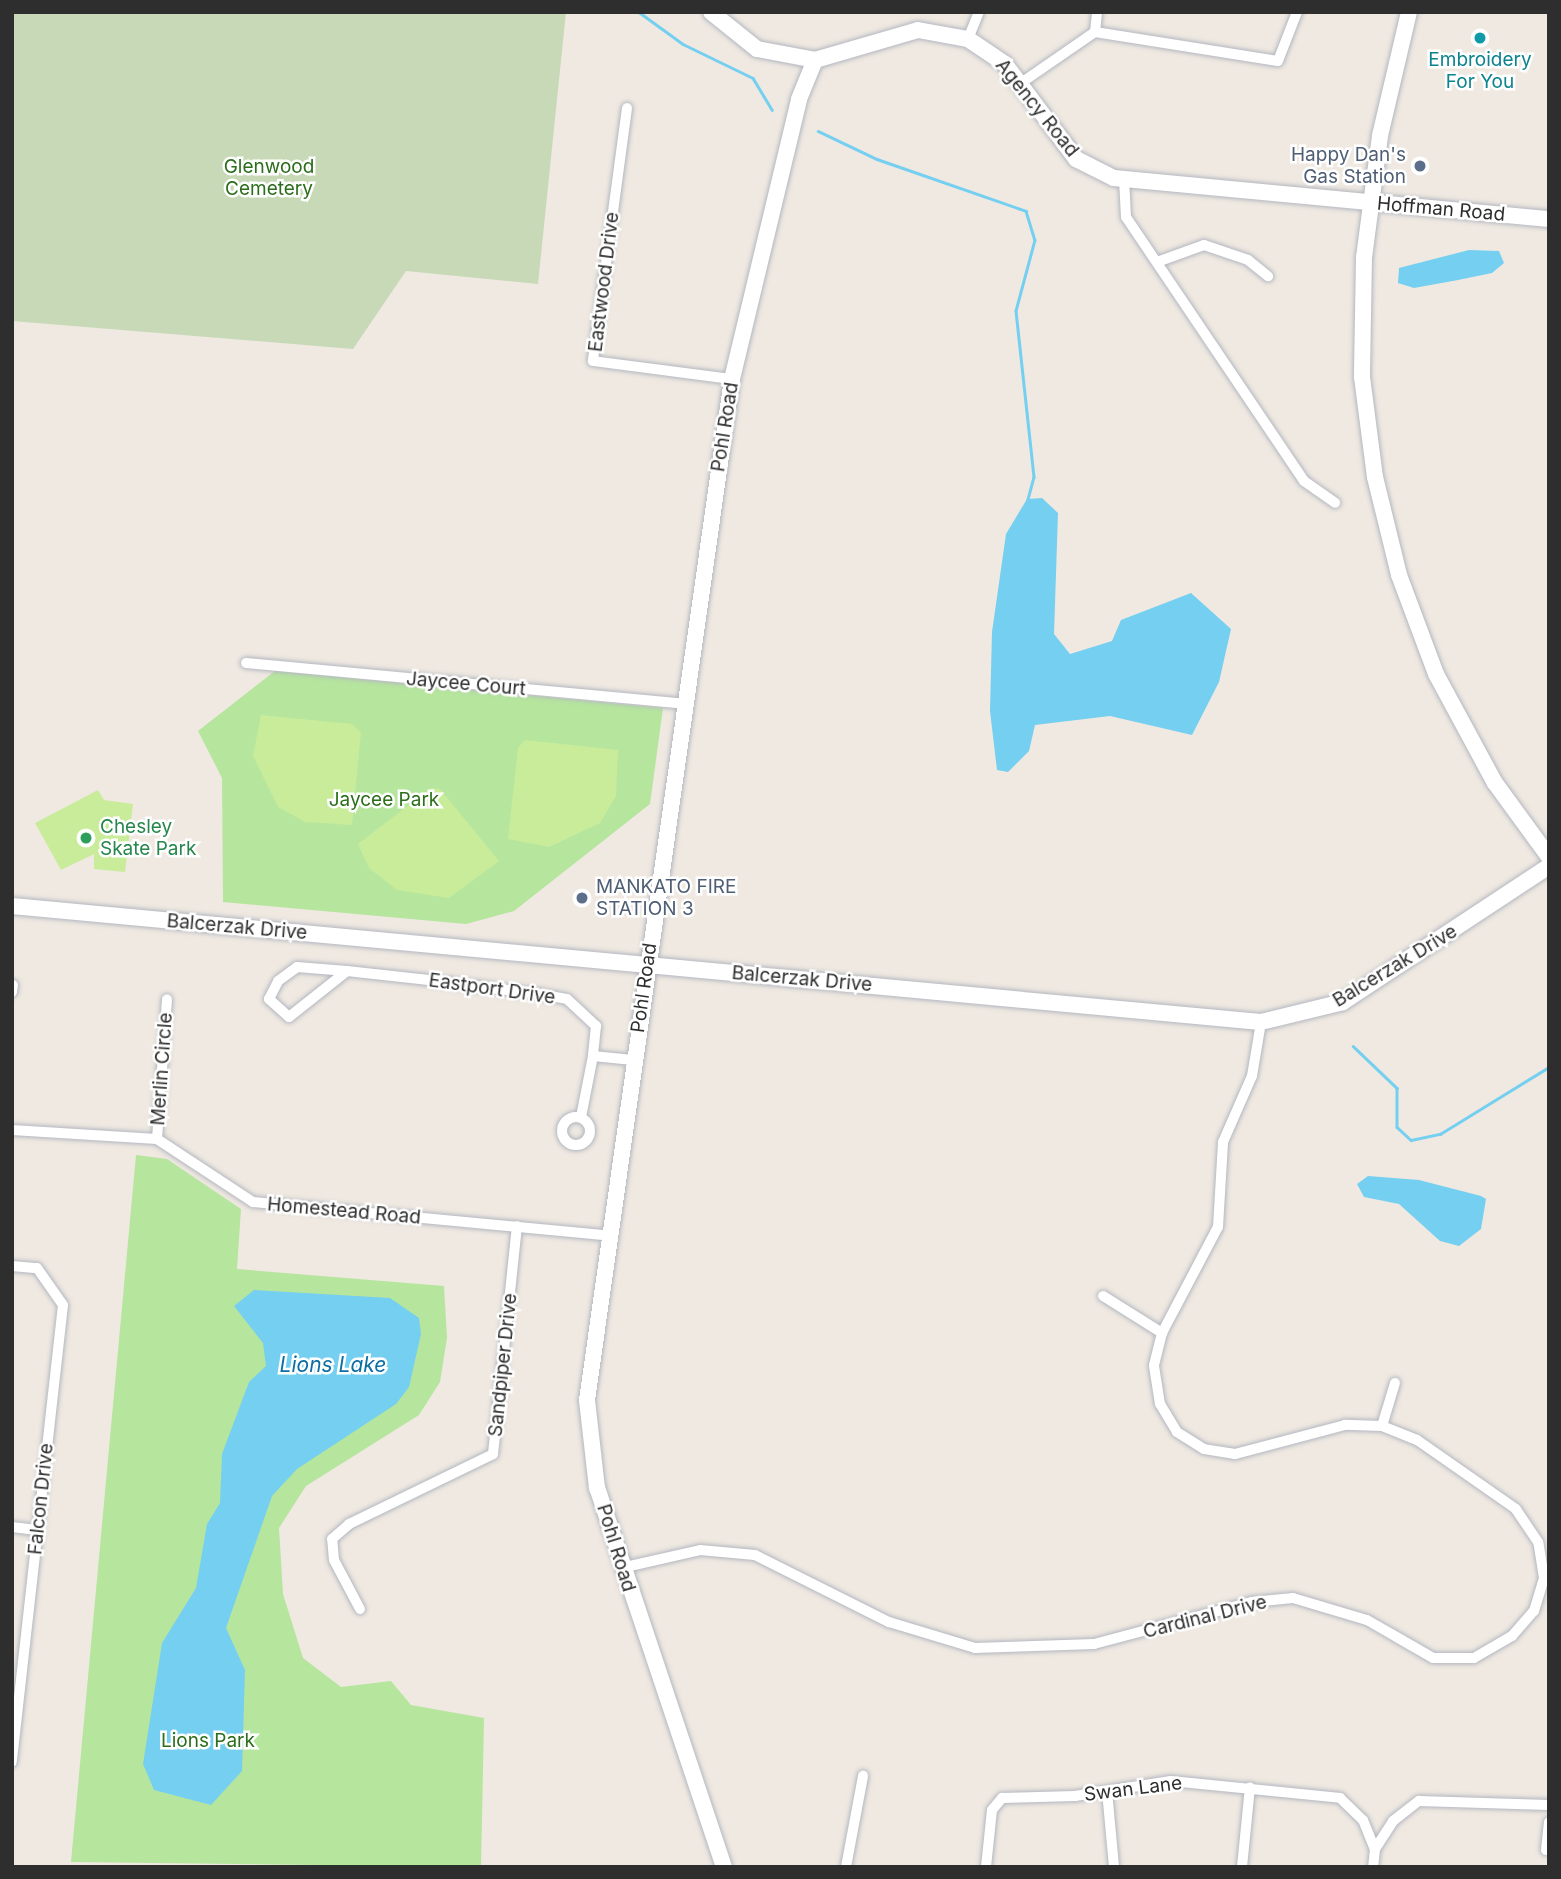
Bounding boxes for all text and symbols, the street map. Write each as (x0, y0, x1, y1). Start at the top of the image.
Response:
marker: Embroidery For You (1472, 30, 1488, 46)
place label: Embroidery For You (1428, 49, 1532, 93)
street label: Agency Road (991, 54, 1083, 162)
place label: Happy Dan's Gas Station (1291, 144, 1406, 188)
park label: Glenwood Cemetery (224, 156, 314, 200)
marker: Happy Dan's Gas Station (1412, 158, 1428, 174)
street label: Hoffman Road (1376, 192, 1506, 226)
street label: Eastwood Drive (584, 211, 624, 353)
street label: Pohl Road (707, 381, 743, 473)
street label: Jaycee Court (405, 667, 527, 701)
park label: Jaycee Park (329, 789, 439, 811)
place label: Chesley Skate Park (100, 816, 196, 860)
marker: Chesley Skate Park (78, 830, 94, 846)
place label: MANKATO FIRE STATION 3 (596, 876, 736, 920)
marker: MANKATO FIRE STATION 3 (574, 890, 590, 906)
street label: Balcerzak Drive (166, 910, 308, 944)
street label: Balcerzak Drive (1329, 920, 1461, 1012)
street label: Pohl Road (626, 942, 662, 1034)
street label: Balcerzak Drive (731, 962, 873, 996)
street label: Eastport Drive (427, 969, 557, 1009)
street label: Merlin Circle (147, 1012, 177, 1126)
street label: Homestead Road (266, 1193, 422, 1229)
street label: Sandpiper Drive (484, 1292, 522, 1438)
water label: Lions Lake (280, 1352, 386, 1378)
street label: Falcon Drive (24, 1442, 58, 1556)
street label: Pohl Road (592, 1501, 640, 1595)
street label: Cardinal Drive (1141, 1591, 1269, 1643)
park label: Lions Park (161, 1730, 255, 1752)
street label: Swan Lane (1083, 1772, 1183, 1806)

